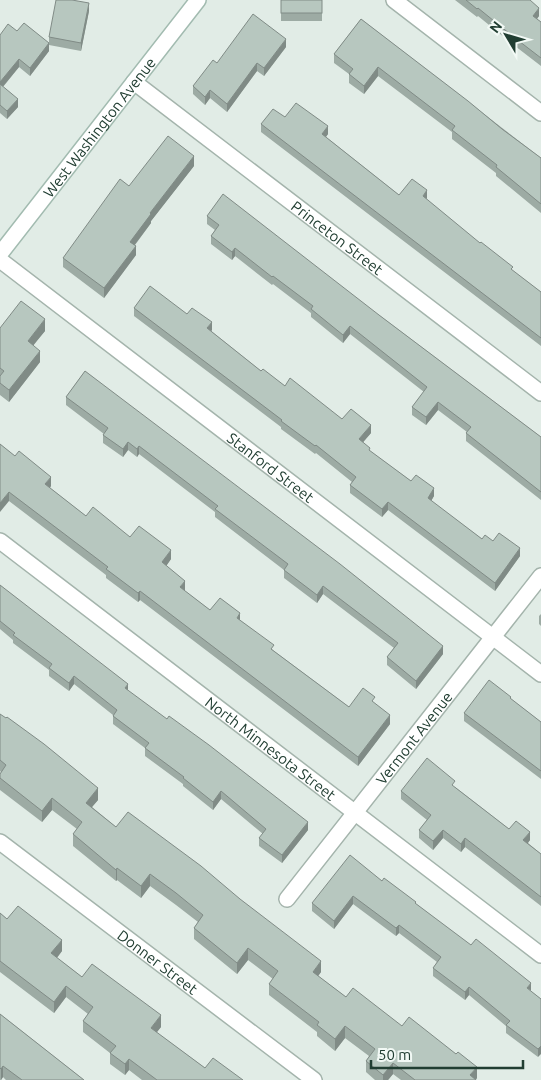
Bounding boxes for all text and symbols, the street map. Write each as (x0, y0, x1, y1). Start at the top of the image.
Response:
north arrow (481, 10, 531, 60)
text: N (486, 18, 505, 36)
street label: West Washington Avenue (39, 54, 159, 200)
street label: Princeton Street (288, 197, 387, 278)
street label: Stanford Street (224, 429, 317, 506)
street label: Vermont Avenue (372, 688, 455, 788)
street label: North Minnesota Street (202, 693, 339, 804)
street label: Donner Street (114, 926, 201, 997)
scale bar (371, 1038, 524, 1070)
text: 50 m (378, 1046, 411, 1063)

